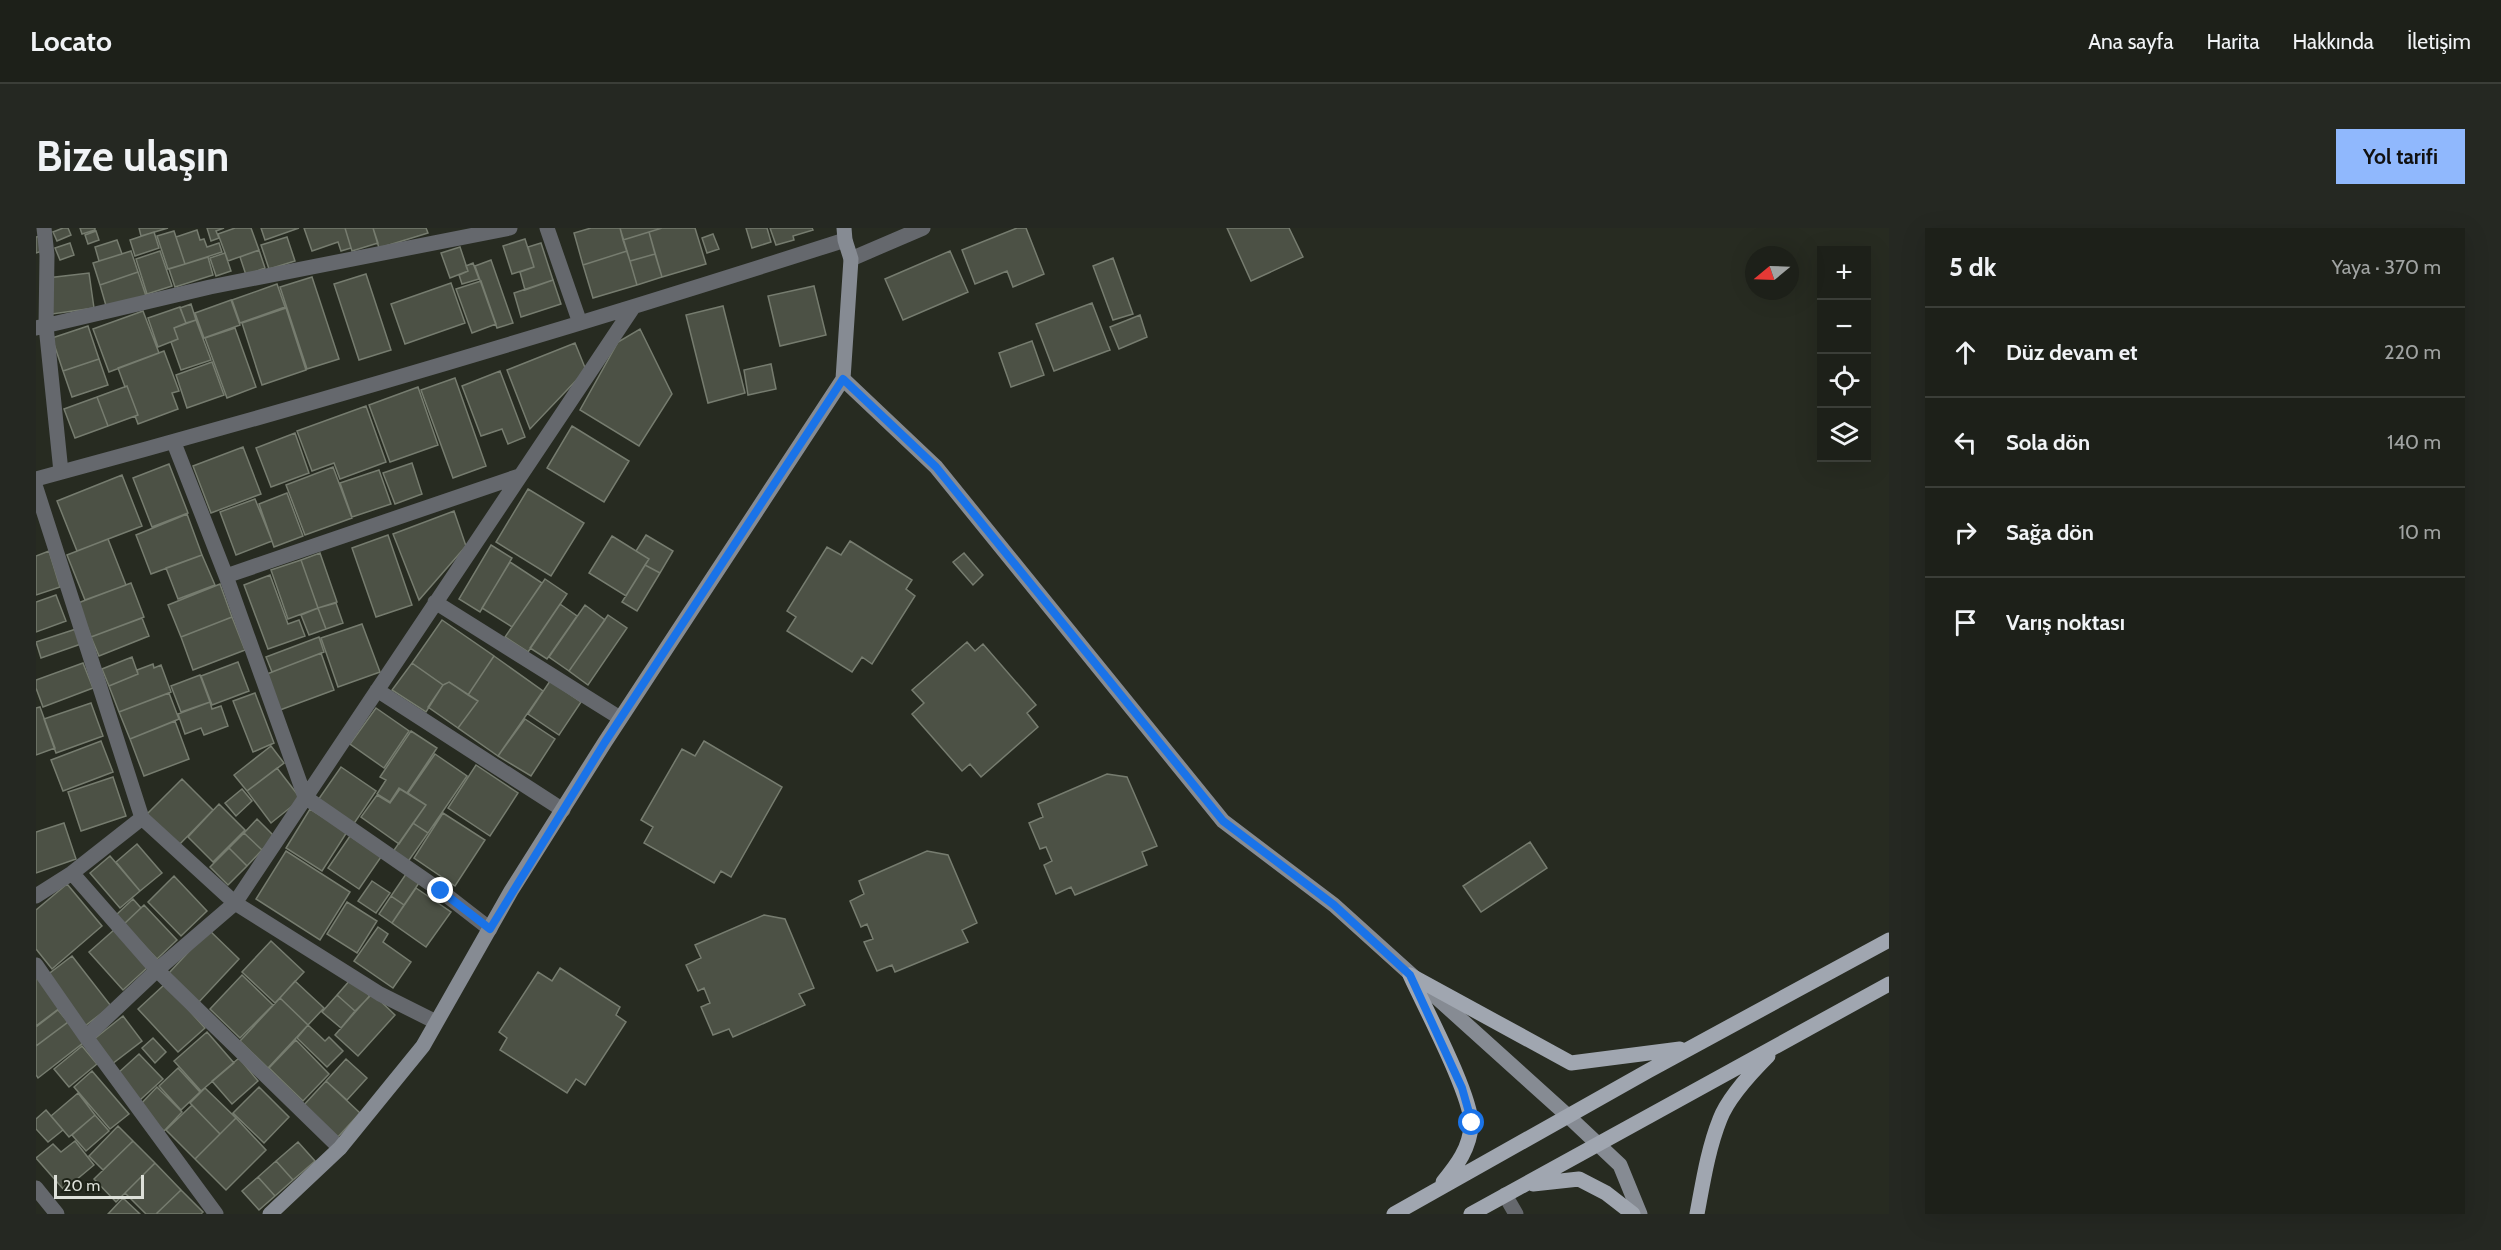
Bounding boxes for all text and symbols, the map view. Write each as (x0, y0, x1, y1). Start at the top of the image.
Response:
text: Locato (30, 24, 112, 58)
text: Ana sayfa (2088, 29, 2174, 54)
text: Harita (2207, 29, 2259, 54)
text: Hakkında (2292, 29, 2374, 54)
text: İletişim (2407, 29, 2471, 54)
button: Yol tarifi (2336, 129, 2465, 184)
text: Bize ulaşın (36, 130, 229, 182)
north arrow (1745, 246, 1799, 300)
map controls (1817, 246, 1871, 462)
button: + (1817, 246, 1871, 300)
text: 5 dk (1949, 251, 1996, 283)
text: Yaya · 370 m (2332, 255, 2441, 279)
button: − (1817, 300, 1871, 354)
icon: ahead (1949, 336, 1982, 369)
text: Düz devam et (2006, 339, 2138, 366)
text: 220 m (2384, 340, 2441, 364)
button: locate (1817, 354, 1871, 408)
button: layers (1817, 408, 1871, 462)
icon: left (1949, 426, 1982, 459)
text: Sola dön (2006, 429, 2090, 456)
text: 140 m (2387, 430, 2441, 454)
icon: right (1949, 516, 1982, 549)
text: Sağa dön (2006, 519, 2094, 546)
text: 10 m (2398, 520, 2441, 544)
icon: arrive (1949, 606, 1982, 639)
text: Varış noktası (2006, 609, 2125, 636)
route end (427, 877, 453, 903)
route start (1458, 1109, 1484, 1135)
scale bar (54, 1172, 144, 1200)
text: 20 m (63, 1176, 100, 1195)

